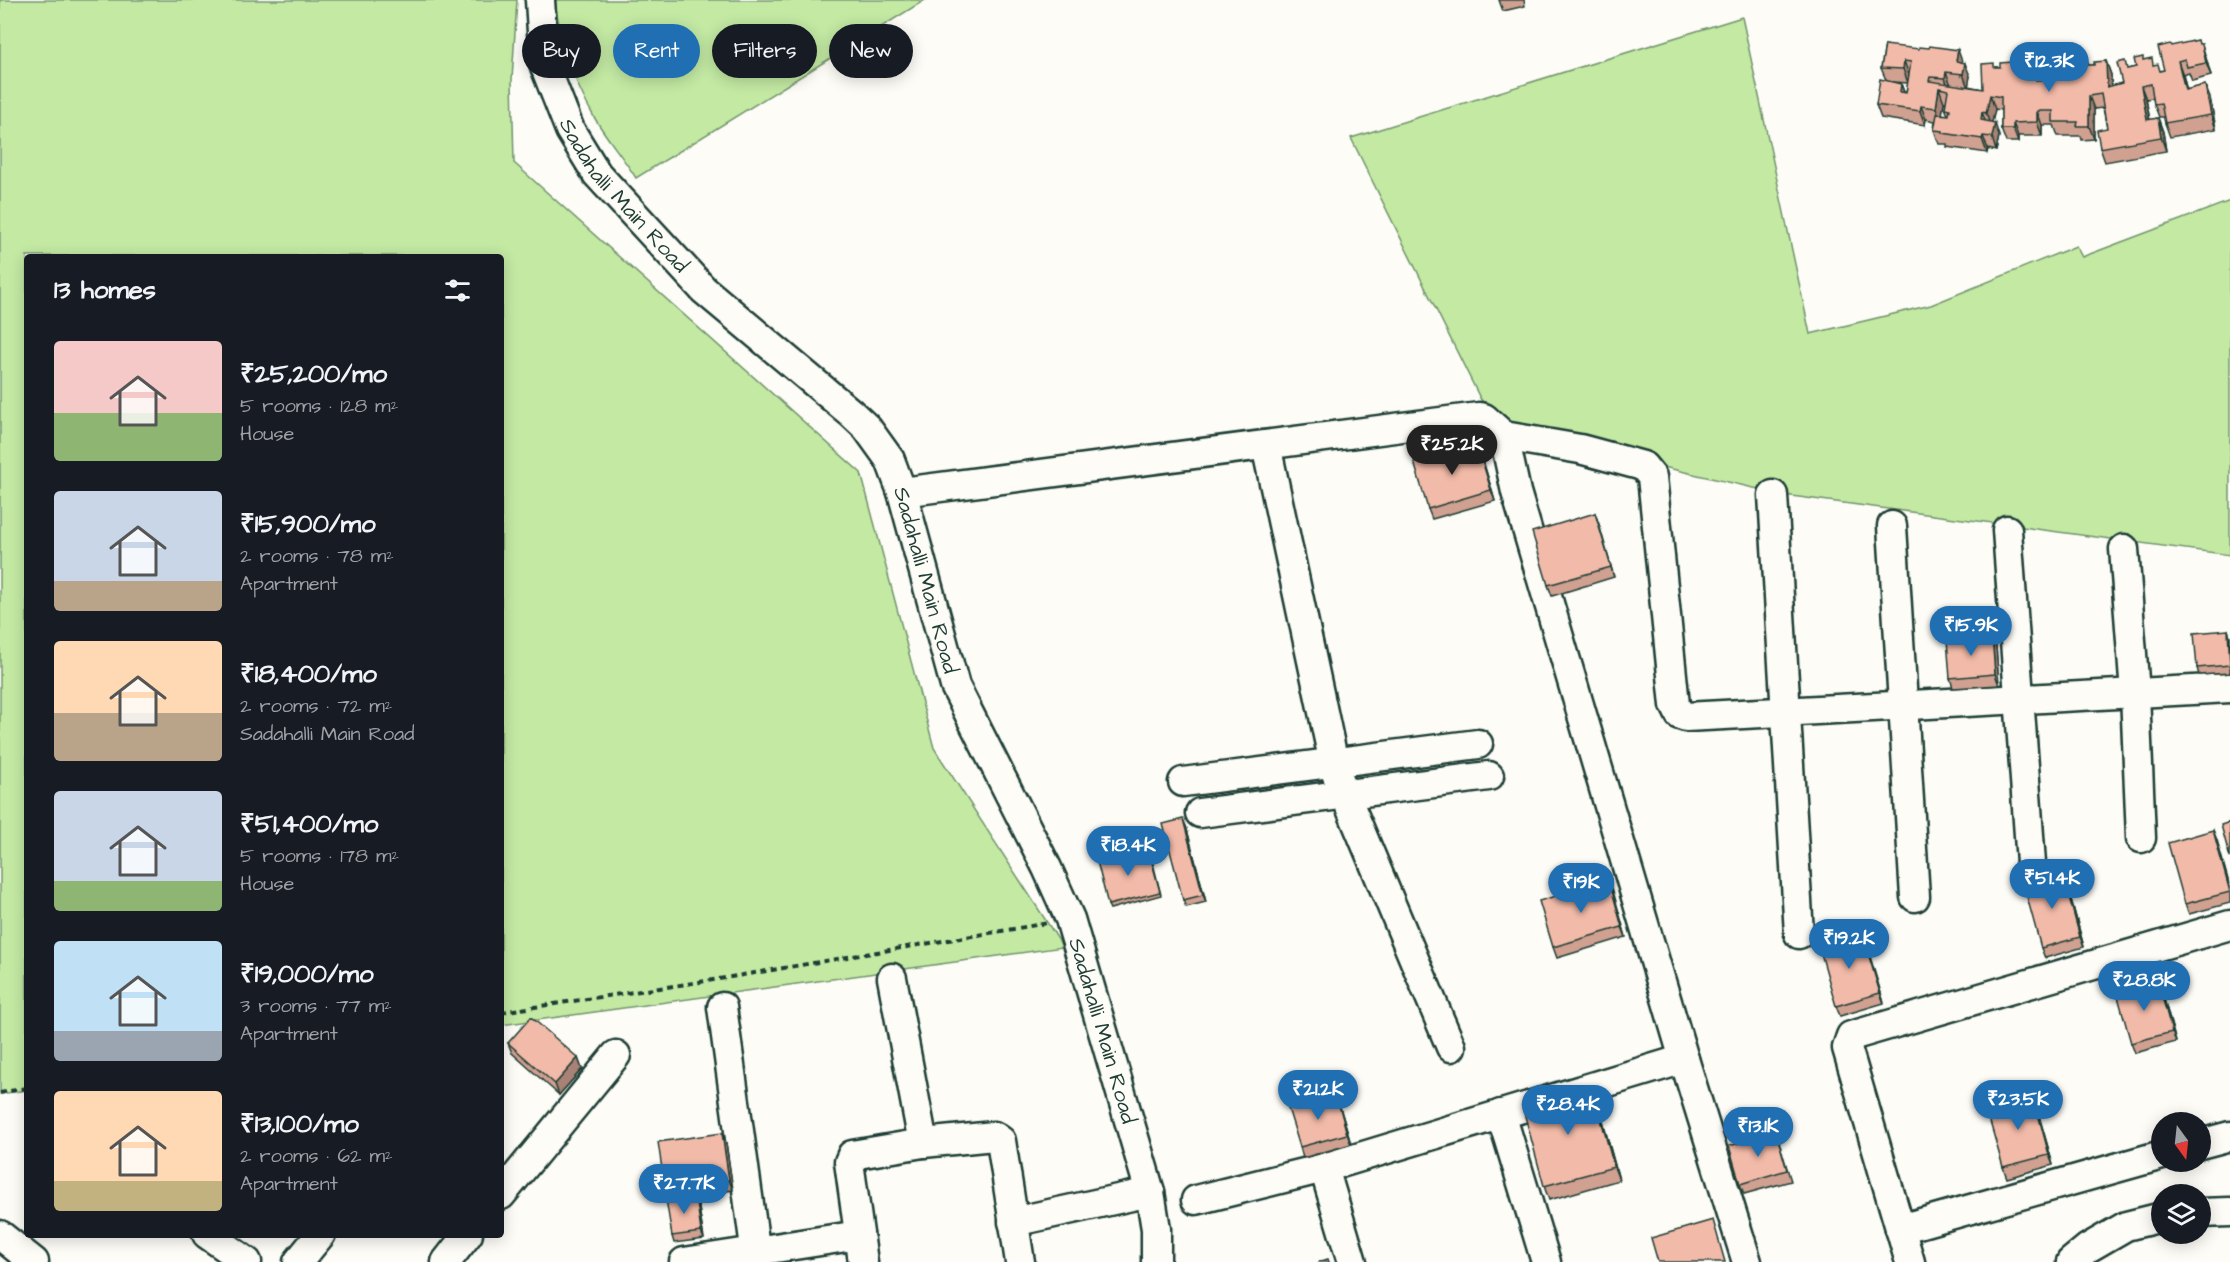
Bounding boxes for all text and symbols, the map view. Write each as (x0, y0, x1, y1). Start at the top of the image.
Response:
chip: Buy (522, 24, 601, 78)
chip: Rent (613, 24, 700, 78)
chip: Filters (712, 24, 817, 78)
chip: New (829, 24, 913, 78)
pin: ₹12.3K (2000, 42, 2098, 93)
text: ₹12.3K (2024, 47, 2074, 75)
street label: Sadahalli Main Road (551, 114, 696, 280)
text: 13 homes (54, 272, 156, 308)
icon: filters (441, 274, 474, 307)
text: ₹25,200/mo (240, 356, 387, 392)
icon: home (102, 365, 174, 437)
text: 5 rooms · 128 m² (240, 392, 398, 420)
text: House (240, 420, 294, 448)
pin: ₹25.2K (1403, 425, 1501, 476)
text: ₹25.2K (1420, 430, 1484, 458)
street label: Sadahalli Main Road (886, 483, 966, 677)
text: ₹15,900/mo (240, 506, 376, 542)
icon: home (102, 515, 174, 587)
text: 2 rooms · 78 m² (240, 542, 394, 570)
text: Apartment (240, 570, 338, 598)
pin: ₹15.9K (1922, 606, 2020, 657)
text: ₹15.9K (1944, 611, 1998, 639)
text: ₹18,400/mo (240, 656, 377, 692)
icon: home (102, 665, 174, 737)
text: 2 rooms · 72 m² (240, 692, 392, 720)
text: Sadahalli Main Road (240, 720, 415, 748)
text: ₹51,400/mo (240, 806, 378, 842)
icon: home (102, 815, 174, 887)
pin: ₹18.4K (1079, 826, 1177, 877)
text: ₹18.4K (1100, 831, 1156, 859)
text: 5 rooms · 178 m² (240, 842, 399, 870)
pin: ₹51.4K (2003, 859, 2101, 910)
pin: ₹19K (1545, 863, 1617, 914)
text: ₹51.4K (2024, 864, 2080, 892)
text: ₹19K (1562, 868, 1600, 896)
text: House (240, 870, 294, 898)
pin: ₹19.2K (1800, 919, 1898, 970)
text: ₹19.2K (1823, 924, 1875, 952)
street label: Sadahalli Main Road (1061, 934, 1145, 1127)
text: ₹19,000/mo (240, 956, 374, 992)
pin: ₹28.8K (2095, 961, 2193, 1012)
icon: home (102, 965, 174, 1037)
text: ₹28.8K (2112, 966, 2176, 994)
text: 3 rooms · 77 m² (240, 992, 392, 1020)
text: Apartment (240, 1020, 338, 1048)
pin: ₹21.2K (1269, 1070, 1367, 1121)
text: ₹21.2K (1292, 1075, 1344, 1103)
pin: ₹23.5K (1969, 1080, 2067, 1131)
pin: ₹28.4K (1519, 1085, 1617, 1136)
text: ₹23.5K (1987, 1085, 2049, 1113)
text: ₹28.4K (1536, 1090, 1600, 1118)
text: ₹13,100/mo (240, 1106, 359, 1142)
pin: ₹13.1K (1709, 1107, 1807, 1158)
text: ₹13.1K (1737, 1112, 1779, 1140)
north arrow (2151, 1112, 2211, 1172)
map controls (2151, 1112, 2211, 1244)
icon: home (102, 1115, 174, 1187)
text: 2 rooms · 62 m² (240, 1142, 392, 1170)
pin: ₹27.7K (635, 1164, 733, 1215)
text: ₹27.7K (653, 1169, 715, 1197)
text: Apartment (240, 1170, 338, 1198)
button: layers (2151, 1184, 2211, 1244)

